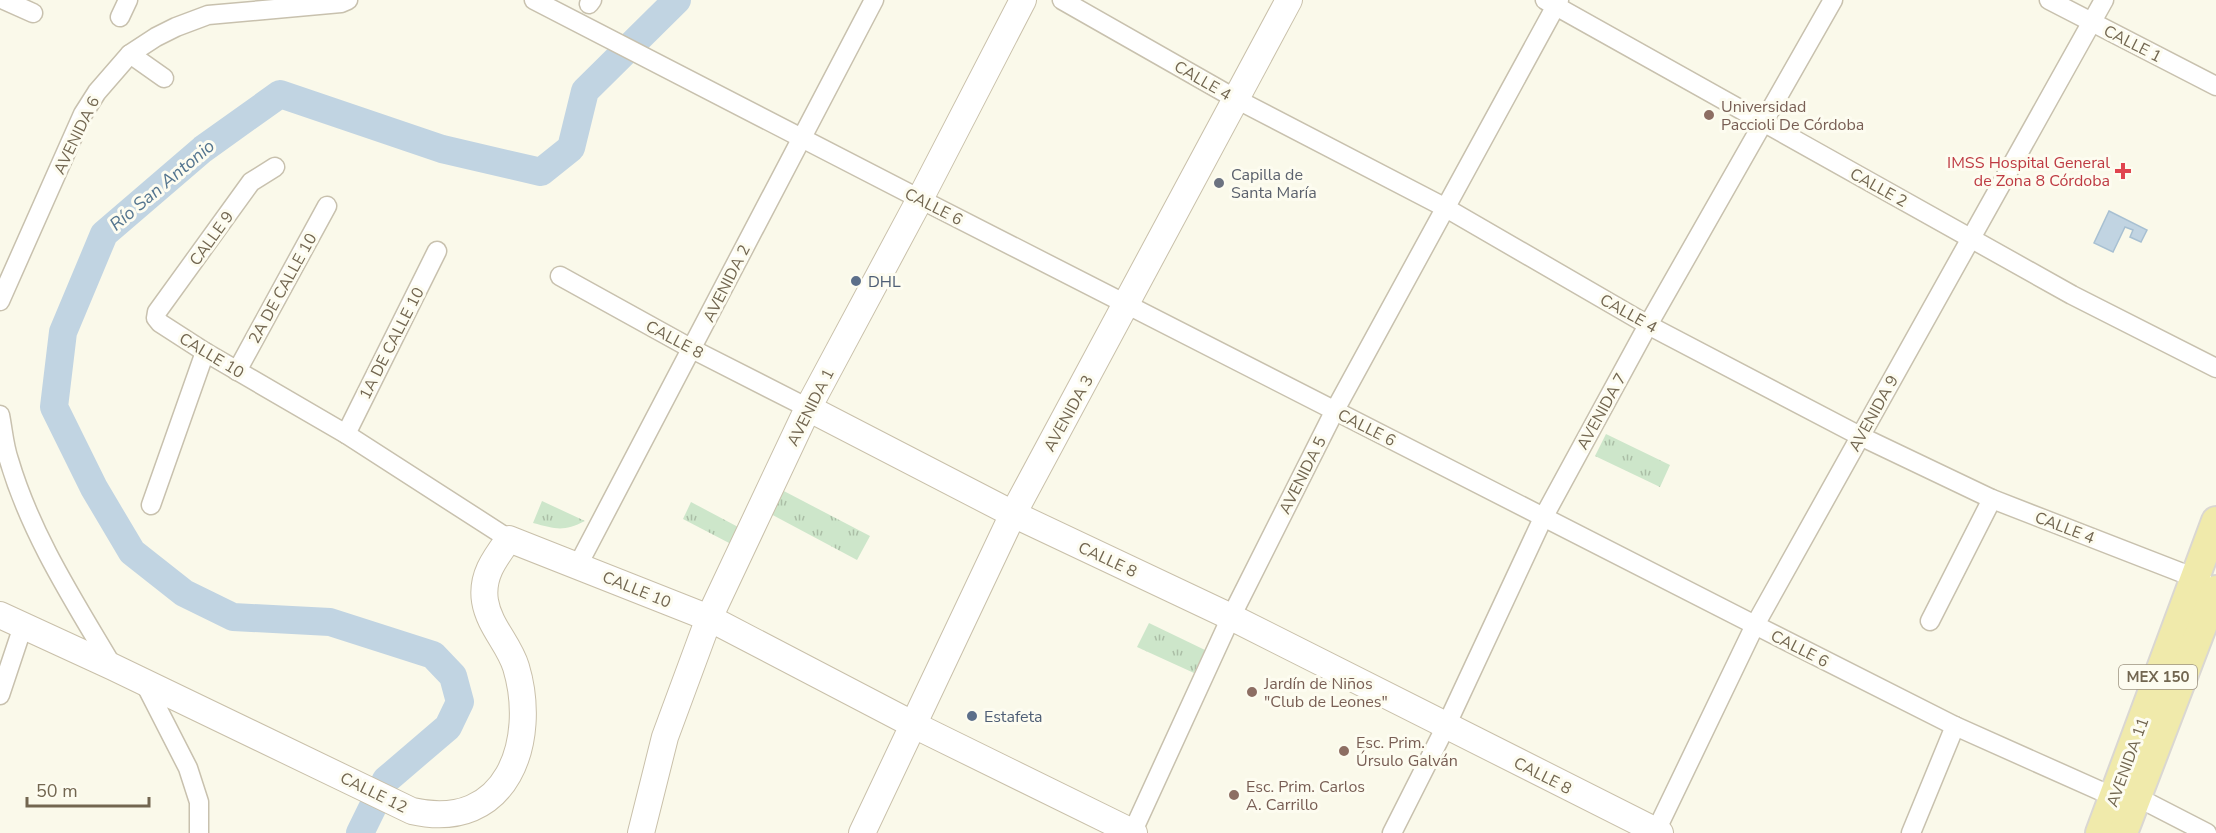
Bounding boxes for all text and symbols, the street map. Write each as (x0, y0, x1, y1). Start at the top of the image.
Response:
street label: CALLE 1 (2100, 20, 2165, 68)
street label: CALLE 4 (1170, 56, 1235, 106)
street label: AVENIDA 6 (49, 93, 105, 178)
place label: Universidad Paccioli De Córdoba (1721, 96, 1864, 136)
marker: Universidad Paccioli De Córdoba (1702, 108, 1716, 122)
water label: Río San Antonio (104, 134, 220, 236)
place label: IMSS Hospital General de Zona 8 Córdoba (1947, 152, 2110, 192)
marker: IMSS Hospital General de Zona 8 Córdoba (2114, 162, 2132, 180)
street label: CALLE 2 (1846, 163, 1911, 213)
place label: Capilla de Santa María (1231, 164, 1317, 204)
marker: Capilla de Santa María (1212, 176, 1226, 190)
street label: CALLE 6 (901, 183, 966, 231)
street label: CALLE 9 (185, 207, 239, 270)
street label: 2A DE CALLE 10 (243, 229, 322, 348)
street label: AVENIDA 2 (698, 241, 756, 326)
place label: DHL (868, 271, 901, 293)
marker: DHL (849, 274, 863, 288)
street label: 1A DE CALLE 10 (354, 284, 430, 403)
street label: CALLE 4 (1596, 289, 1662, 339)
street label: CALLE 8 (642, 315, 707, 364)
street label: CALLE 10 (175, 328, 248, 384)
street label: AVENIDA 1 (782, 365, 840, 450)
street label: AVENIDA 7 (1572, 369, 1632, 454)
street label: AVENIDA 3 (1039, 371, 1099, 456)
street label: AVENIDA 9 (1844, 371, 1904, 456)
street label: CALLE 6 (1334, 404, 1399, 452)
street label: AVENIDA 5 (1274, 433, 1332, 518)
street label: CALLE 4 (2031, 506, 2098, 550)
street label: CALLE 8 (1075, 537, 1141, 583)
street label: CALLE 10 (599, 566, 674, 614)
street label: CALLE 6 (1767, 625, 1832, 673)
road number: MEX 150 (2119, 665, 2197, 689)
place label: Jardín de Niños "Club de Leones" (1263, 673, 1388, 713)
marker: Jardín de Niños "Club de Leones" (1245, 685, 1259, 699)
place label: Estafeta (984, 706, 1043, 728)
marker: Estafeta (965, 709, 979, 723)
street label: AVENIDA 11 (2102, 715, 2154, 810)
place label: Esc. Prim. Úrsulo Galván (1356, 732, 1458, 772)
marker: Esc. Prim. Úrsulo Galván (1337, 744, 1351, 758)
street label: CALLE 8 (1510, 752, 1575, 800)
street label: CALLE 12 (336, 767, 411, 819)
scale bar (27, 770, 148, 808)
place label: Esc. Prim. Carlos A. Carrillo (1246, 776, 1365, 816)
text: 50 m (36, 779, 78, 803)
marker: Esc. Prim. Carlos A. Carrillo (1227, 788, 1241, 802)

